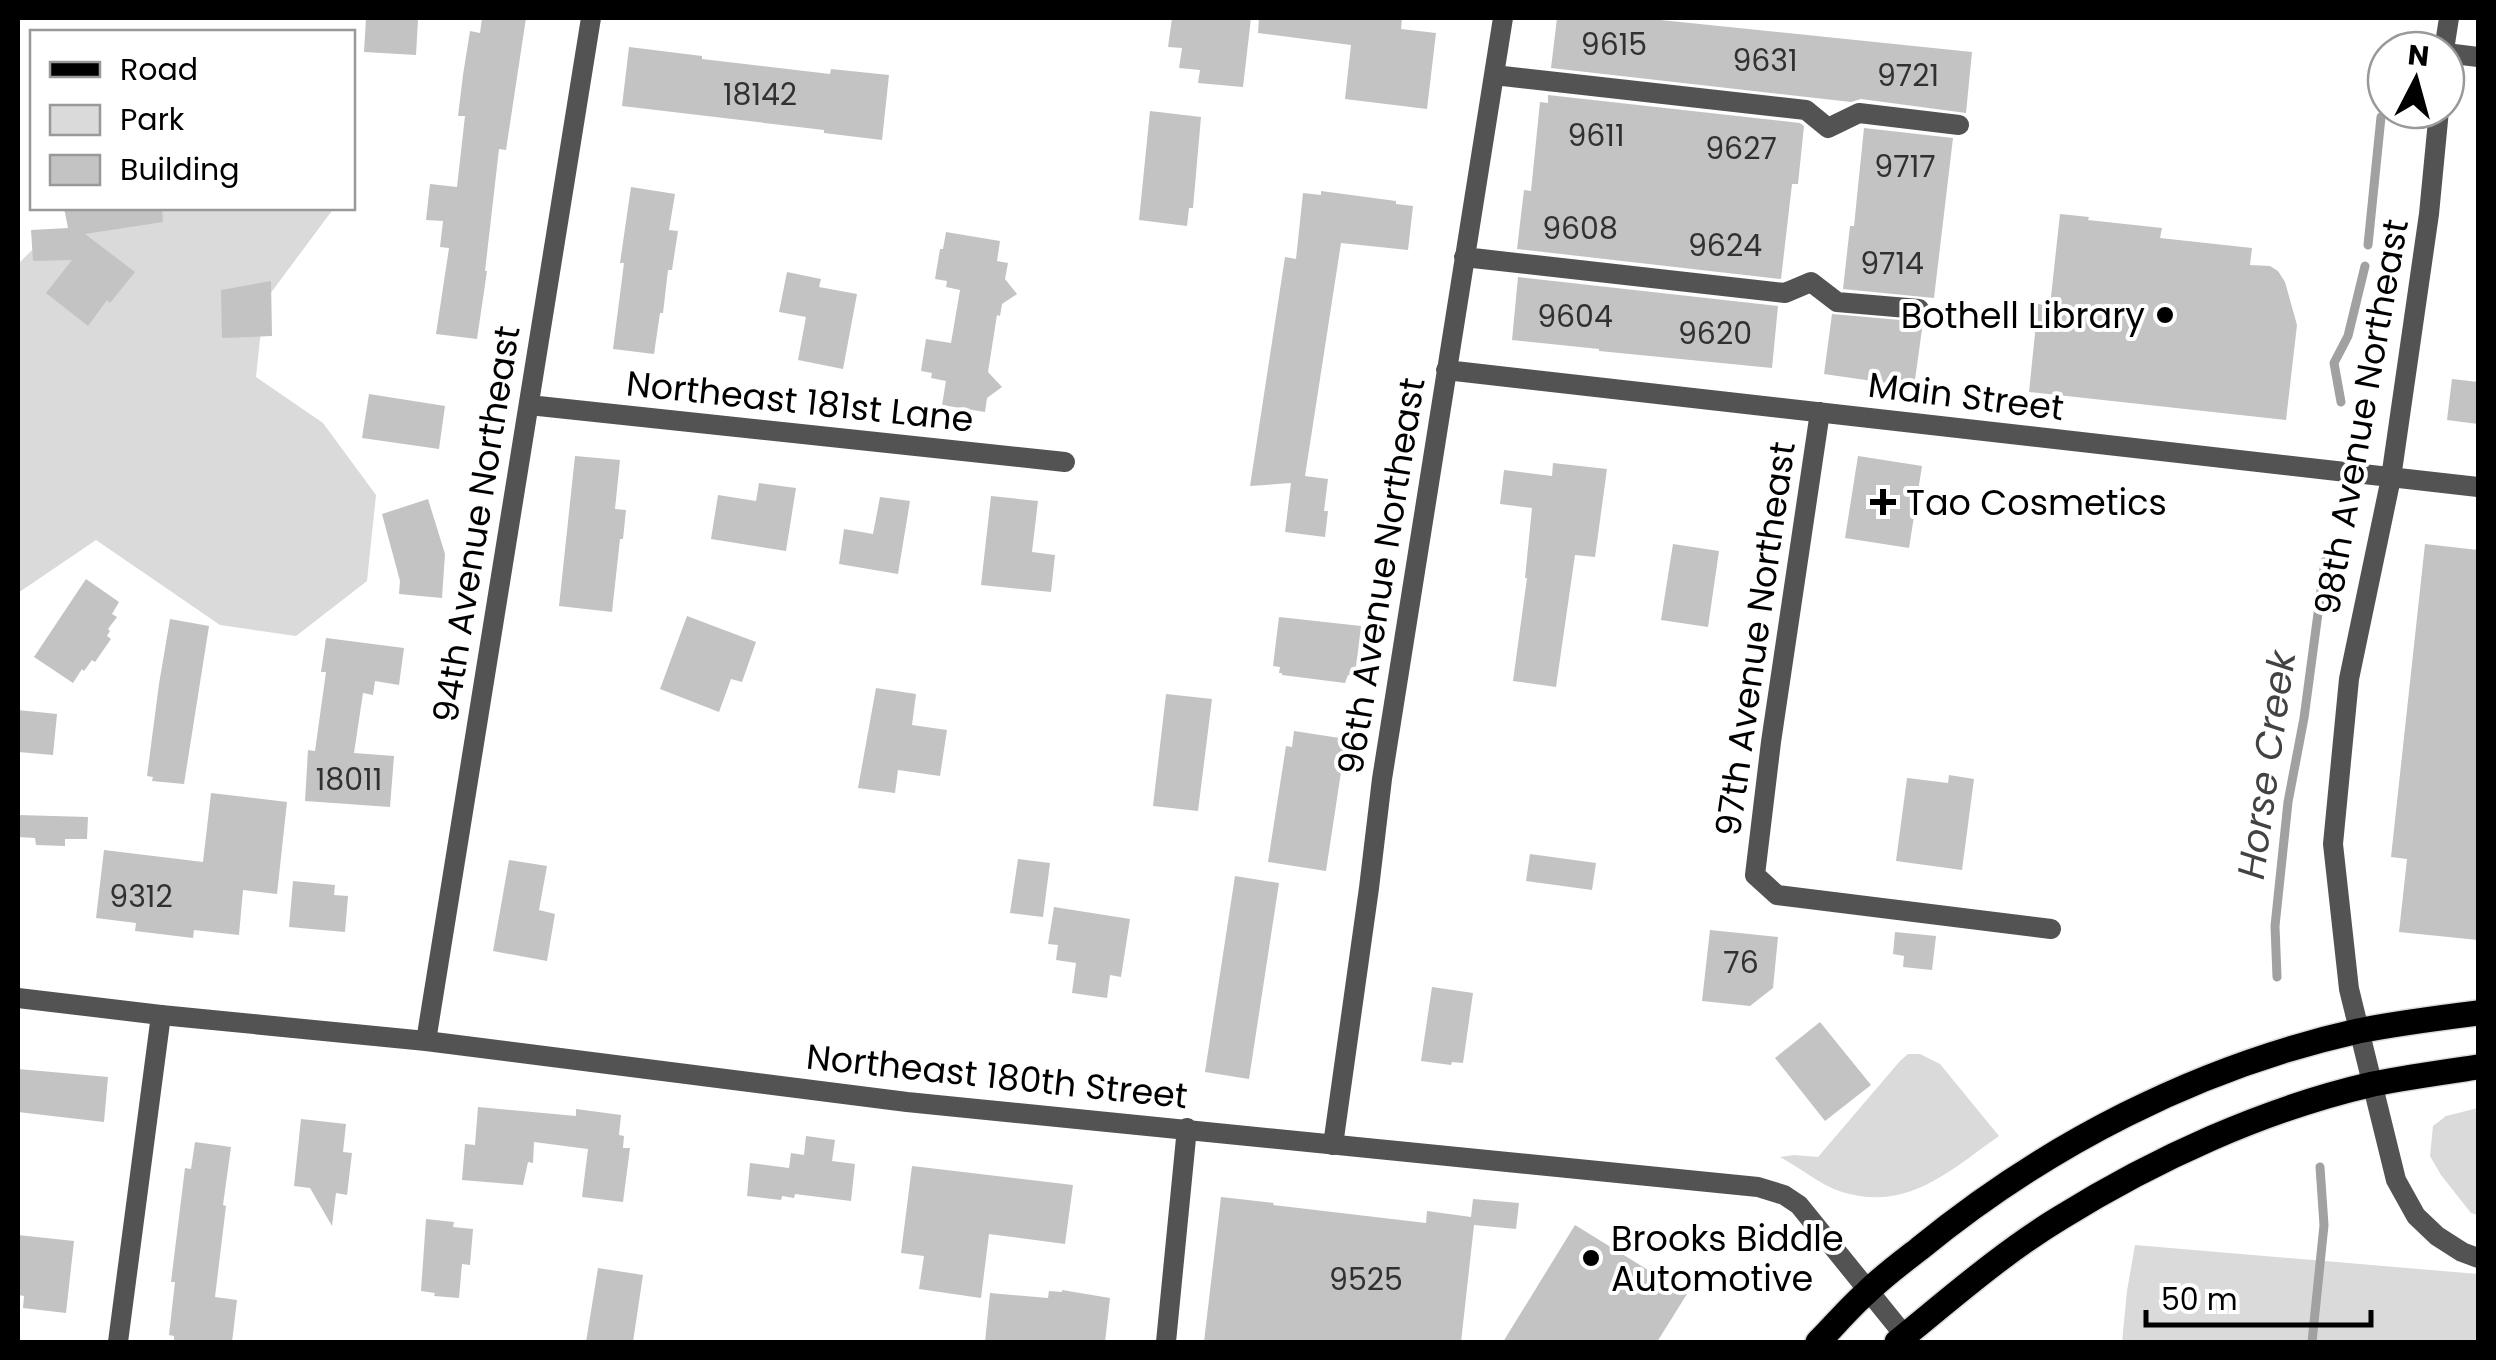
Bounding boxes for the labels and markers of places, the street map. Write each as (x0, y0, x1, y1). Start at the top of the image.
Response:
place label: Bothell Library (1901, 291, 2145, 340)
marker: Bothell Library (2154, 304, 2176, 326)
place label: Tao Cosmetics (1906, 478, 2167, 527)
marker: Tao Cosmetics (1870, 489, 1896, 515)
place label: Brooks Biddle Automotive (1611, 1214, 1844, 1303)
marker: Brooks Biddle Automotive (1580, 1247, 1602, 1269)

